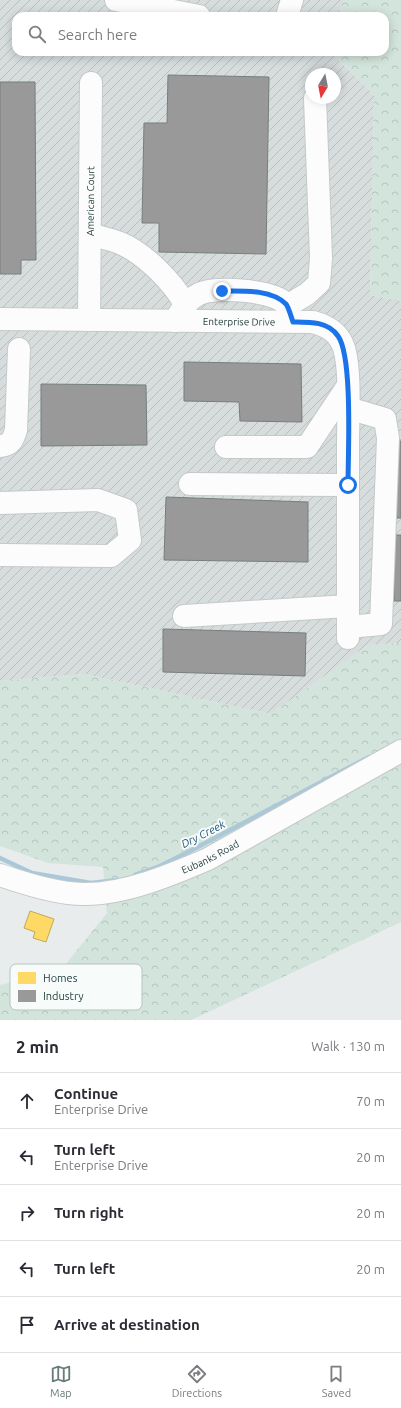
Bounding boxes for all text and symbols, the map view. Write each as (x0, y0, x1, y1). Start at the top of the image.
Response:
search box (12, 12, 389, 56)
icon: search (26, 23, 48, 45)
text: Search here (58, 26, 137, 43)
north arrow (305, 68, 341, 104)
street label: American Court (85, 166, 96, 236)
route end (213, 282, 231, 300)
street label: Enterprise Drive (203, 316, 275, 328)
route start (339, 476, 357, 494)
water label: Dry Creek (179, 818, 227, 850)
street label: Eubanks Road (180, 838, 241, 876)
legend (10, 964, 142, 1010)
text: Homes (43, 972, 78, 984)
text: Industry (43, 990, 84, 1002)
text: 2 min (16, 1037, 59, 1056)
text: Walk · 130 m (311, 1039, 385, 1053)
text: Continue (54, 1085, 118, 1102)
icon: ahead (16, 1090, 38, 1112)
text: 70 m (356, 1094, 385, 1108)
text: Enterprise Drive (54, 1102, 148, 1116)
text: Turn left (54, 1141, 115, 1158)
icon: left (16, 1146, 38, 1168)
text: 20 m (356, 1150, 385, 1164)
text: Enterprise Drive (54, 1158, 148, 1172)
icon: right (16, 1202, 38, 1224)
text: Turn right (54, 1204, 124, 1221)
text: 20 m (356, 1206, 385, 1220)
icon: left (16, 1258, 38, 1280)
text: Turn left (54, 1260, 115, 1277)
text: 20 m (356, 1262, 385, 1276)
icon: arrive (16, 1314, 38, 1336)
text: Arrive at destination (54, 1316, 200, 1333)
tab: Map (50, 1363, 72, 1399)
tab: Directions (172, 1363, 222, 1399)
tab: Saved (322, 1363, 351, 1399)

